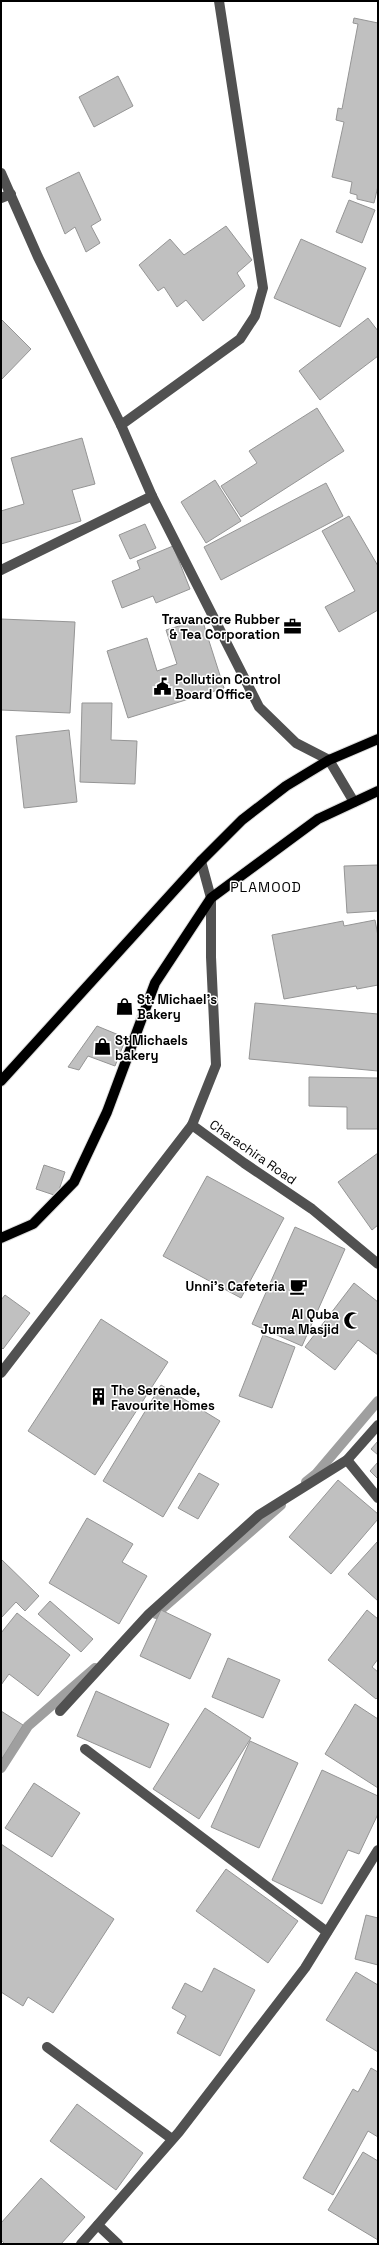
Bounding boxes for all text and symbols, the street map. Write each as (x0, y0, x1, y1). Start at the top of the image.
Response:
place label: Travancore Rubber & Tea Corporation (162, 611, 280, 643)
office icon: Travancore Rubber & Tea Corporation (283, 616, 303, 636)
place label: Pollution Control Board Office (175, 671, 281, 703)
public building icon: Pollution Control Board Office (152, 676, 172, 696)
district label: PLAMOOD (230, 878, 302, 896)
place label: St. Michael's Bakery (137, 991, 217, 1023)
shop icon: St. Michael's Bakery (114, 996, 134, 1016)
place label: St Michaels bakery (115, 1032, 188, 1064)
shop icon: St Michaels bakery (92, 1037, 112, 1057)
street label: Charachira Road (206, 1116, 300, 1188)
cafe icon: Unni's Cafeteria (288, 1276, 308, 1296)
place label: Unni's Cafeteria (185, 1278, 285, 1295)
place label: Al Quba Juma Masjid (261, 1306, 339, 1338)
mosque icon: Al Quba Juma Masjid (342, 1311, 362, 1331)
place label: The Serenade, Favourite Homes (111, 1382, 215, 1414)
building icon: The Serenade, Favourite Homes (88, 1387, 108, 1407)

